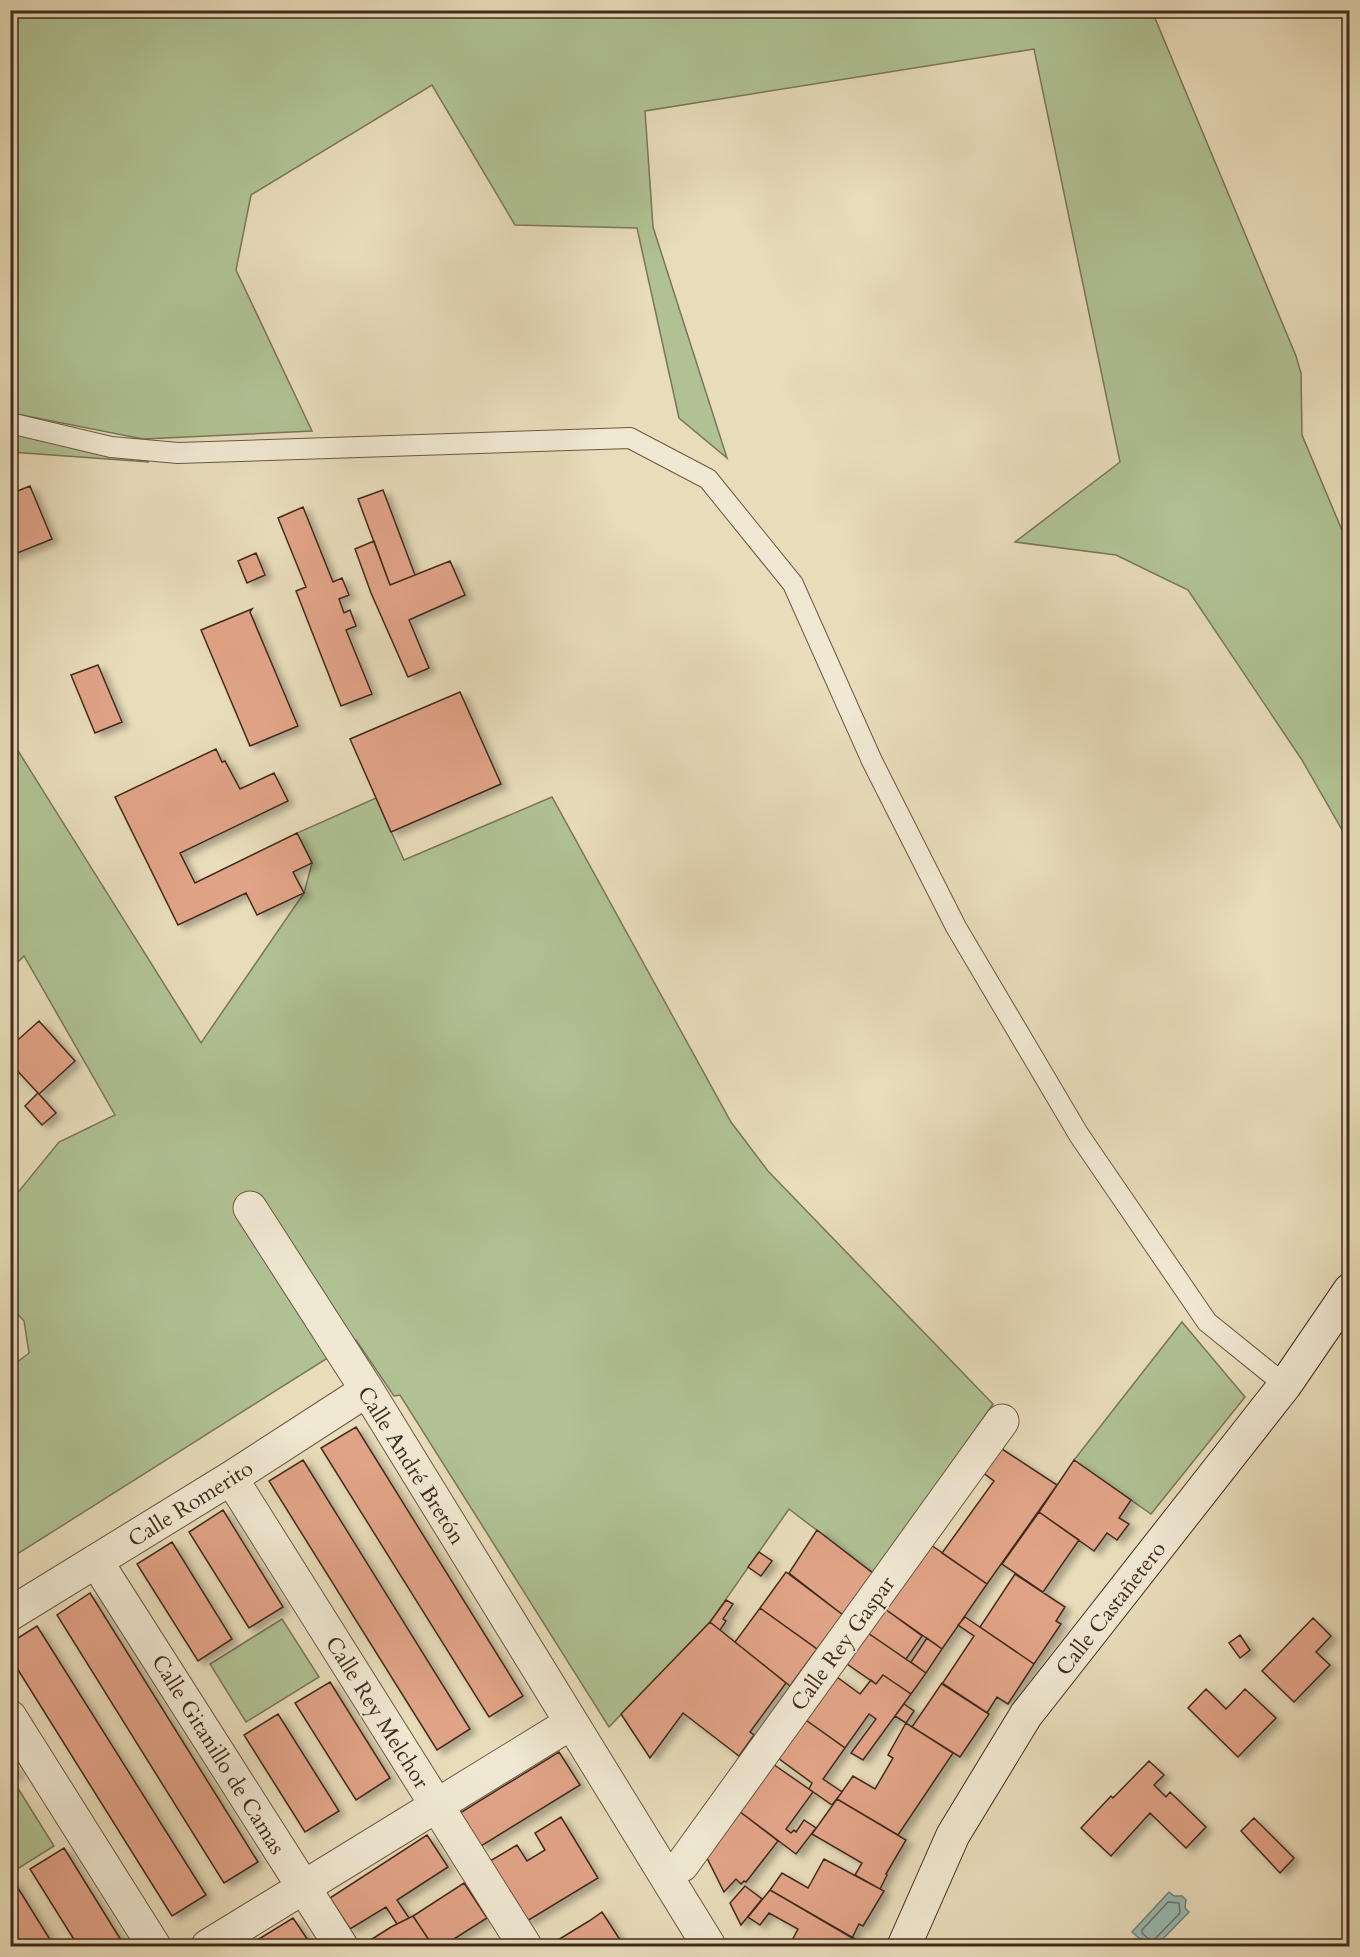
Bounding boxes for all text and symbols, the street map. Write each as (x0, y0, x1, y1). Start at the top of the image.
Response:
street label: Calle André Bretón (350, 1381, 472, 1551)
street label: Calle Romerito (122, 1453, 259, 1554)
street label: Calle Castañetero (1049, 1535, 1173, 1682)
street label: Calle Rey Gaspar (784, 1569, 902, 1717)
street label: Calle Rey Melchor (318, 1631, 437, 1795)
street label: Calle Gitanillo de Camas (144, 1649, 292, 1860)

